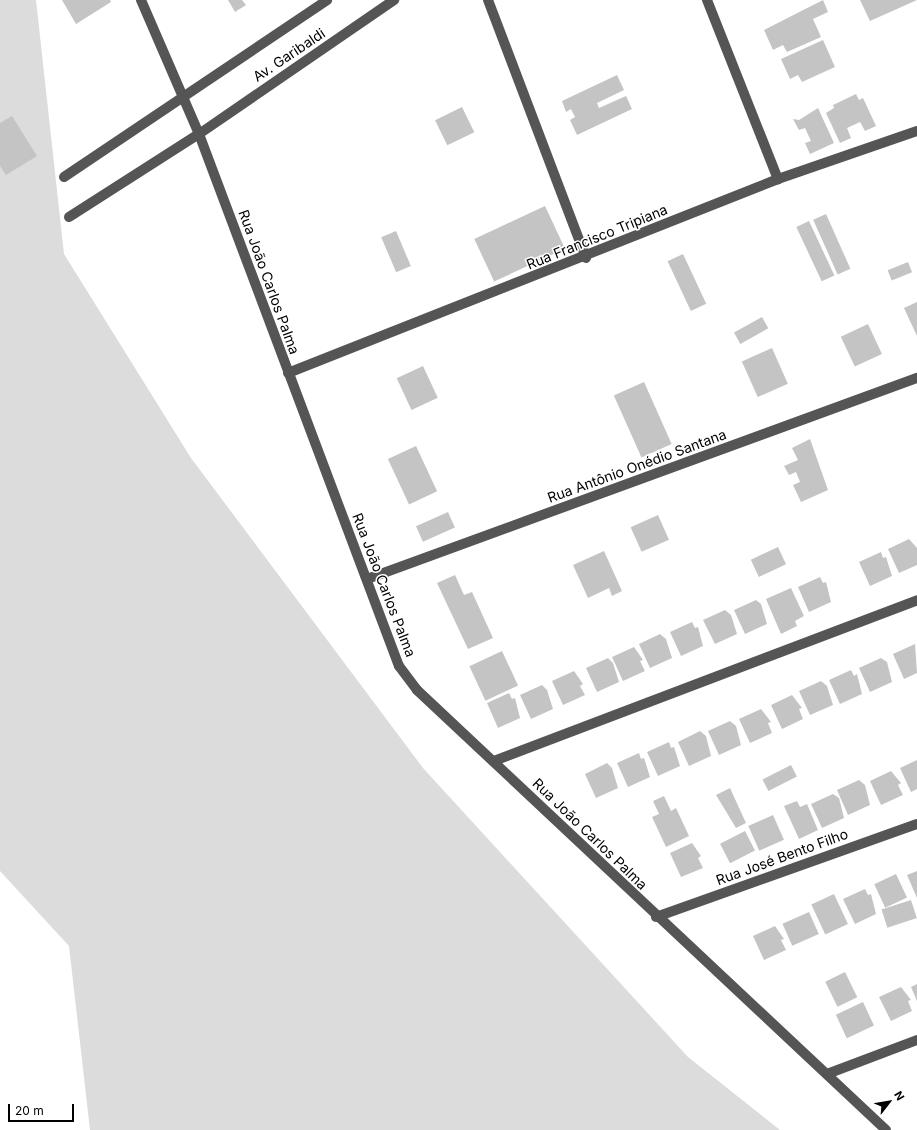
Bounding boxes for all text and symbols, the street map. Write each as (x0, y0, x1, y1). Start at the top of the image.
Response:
street label: Av. Garibaldi (250, 25, 328, 85)
street label: Rua Francisco Tripiana (524, 201, 670, 273)
street label: Rua João Carlos Palma (235, 207, 303, 357)
street label: Rua Antônio Onédio Santana (545, 426, 729, 506)
street label: Rua João Carlos Palma (349, 511, 419, 659)
street label: Rua João Carlos Palma (529, 775, 651, 893)
street label: Rua José Bento Filho (714, 825, 850, 889)
north arrow (869, 1082, 909, 1122)
text: N (891, 1089, 907, 1103)
scale bar (10, 1096, 76, 1122)
text: 20 m (15, 1103, 44, 1118)

